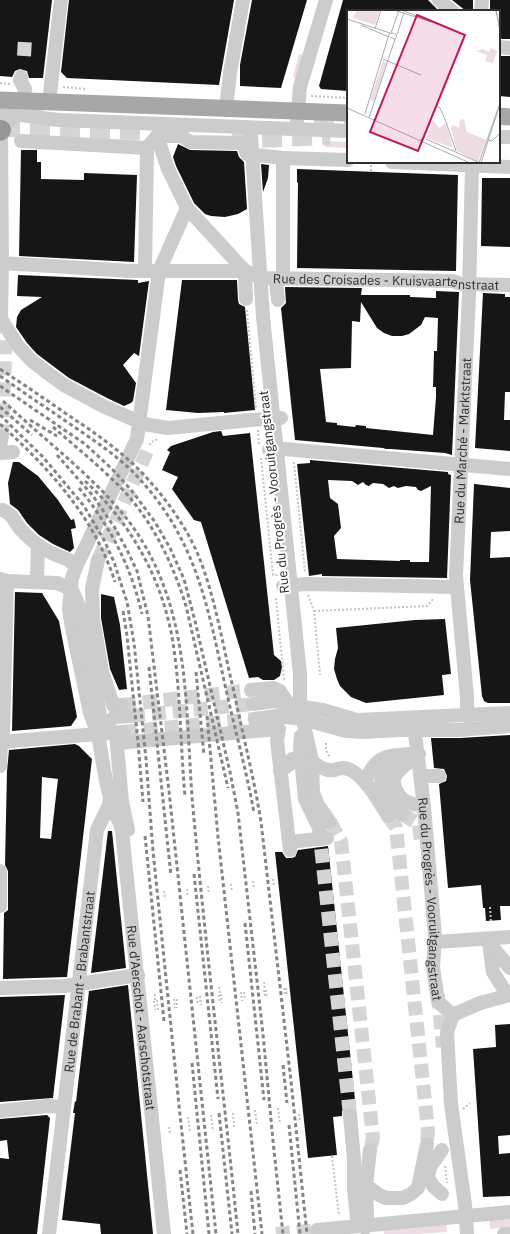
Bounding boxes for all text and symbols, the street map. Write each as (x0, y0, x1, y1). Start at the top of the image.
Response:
inset map (347, 10, 500, 163)
street label: Rue des Croisades - Kruisvaartenstraat (273, 270, 499, 293)
street label: Rue du Marché - Marktstraat (450, 357, 475, 524)
street label: Rue du Progrès - Vooruitgangstraat (255, 390, 293, 594)
street label: Rue du Progrès - Vooruitgangstraat (414, 796, 446, 1002)
street label: Rue de Brabant - Brabantstraat (60, 890, 98, 1073)
street label: Rue d'Aerschot - Aarschotstraat (123, 924, 160, 1111)

